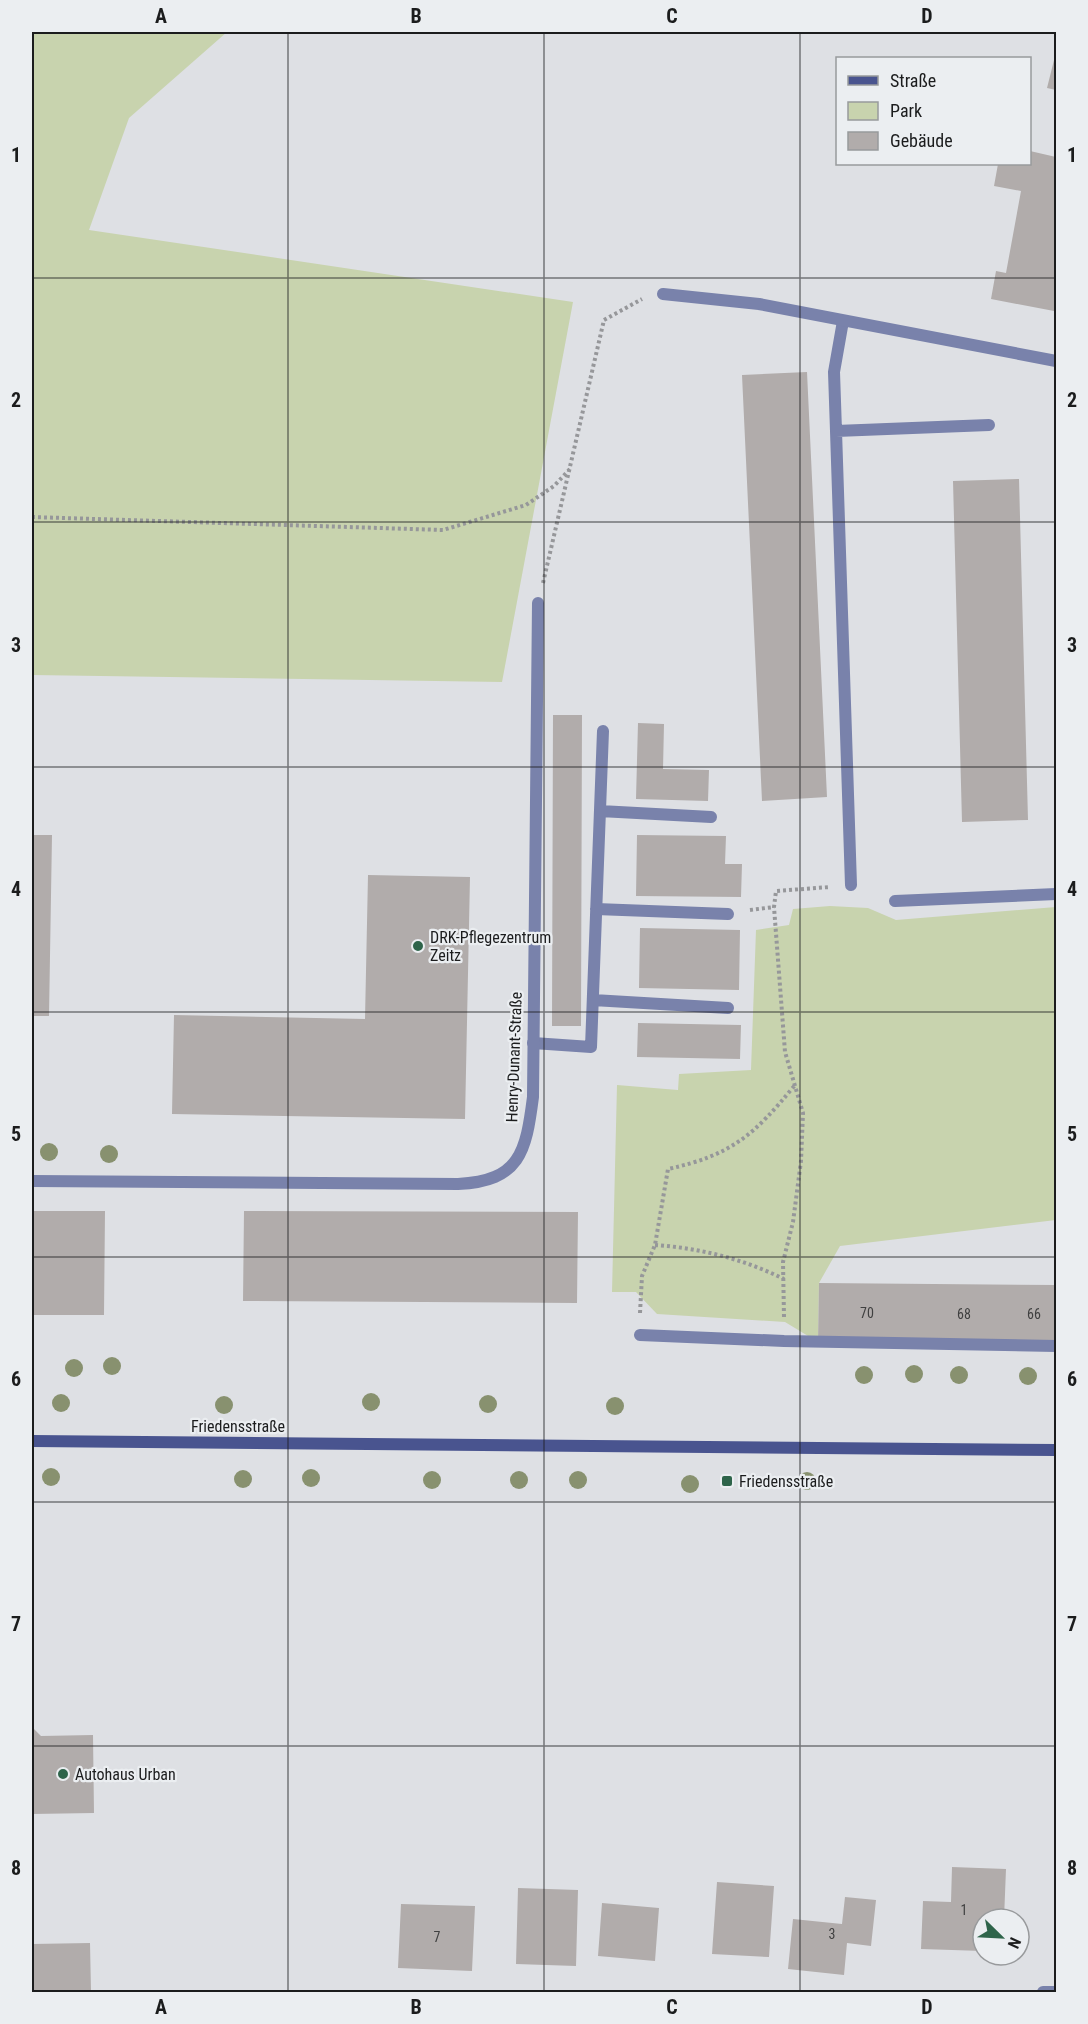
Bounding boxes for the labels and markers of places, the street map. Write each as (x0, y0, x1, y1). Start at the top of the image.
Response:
place label: DRK-Pflegezentrum Zeitz (430, 928, 551, 965)
marker: DRK-Pflegezentrum Zeitz (411, 939, 425, 953)
place label: Friedensstraße (739, 1472, 833, 1491)
marker: Friedensstraße (720, 1474, 734, 1488)
place label: Autohaus Urban (75, 1765, 176, 1784)
marker: Autohaus Urban (56, 1767, 70, 1781)

